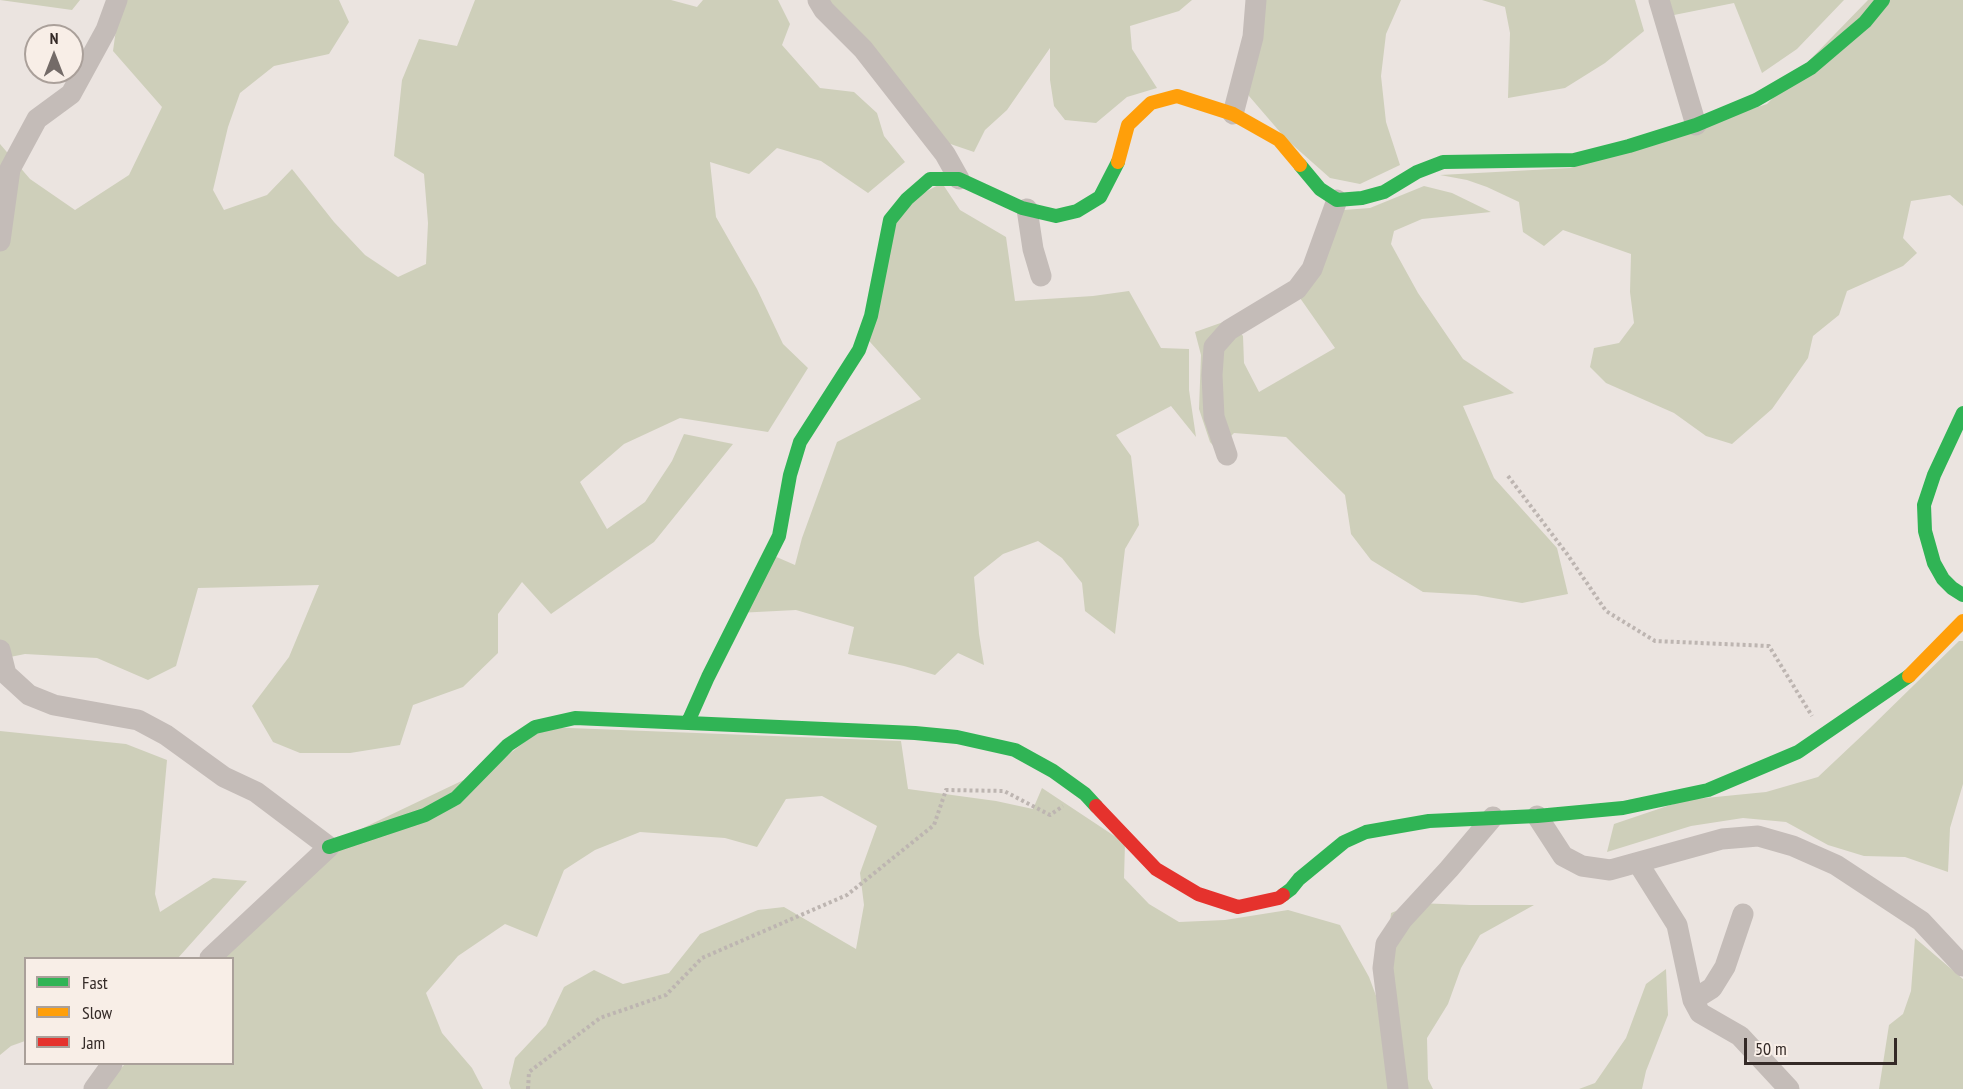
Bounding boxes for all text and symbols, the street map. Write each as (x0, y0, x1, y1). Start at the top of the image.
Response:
north arrow (24, 24, 84, 84)
text: N (50, 28, 58, 48)
legend (24, 957, 234, 1065)
text: Fast (82, 971, 108, 994)
text: Slow (82, 1001, 112, 1024)
scale bar (1747, 1026, 1900, 1064)
text: Jam (82, 1031, 105, 1054)
text: 50 m (1755, 1037, 1787, 1060)

